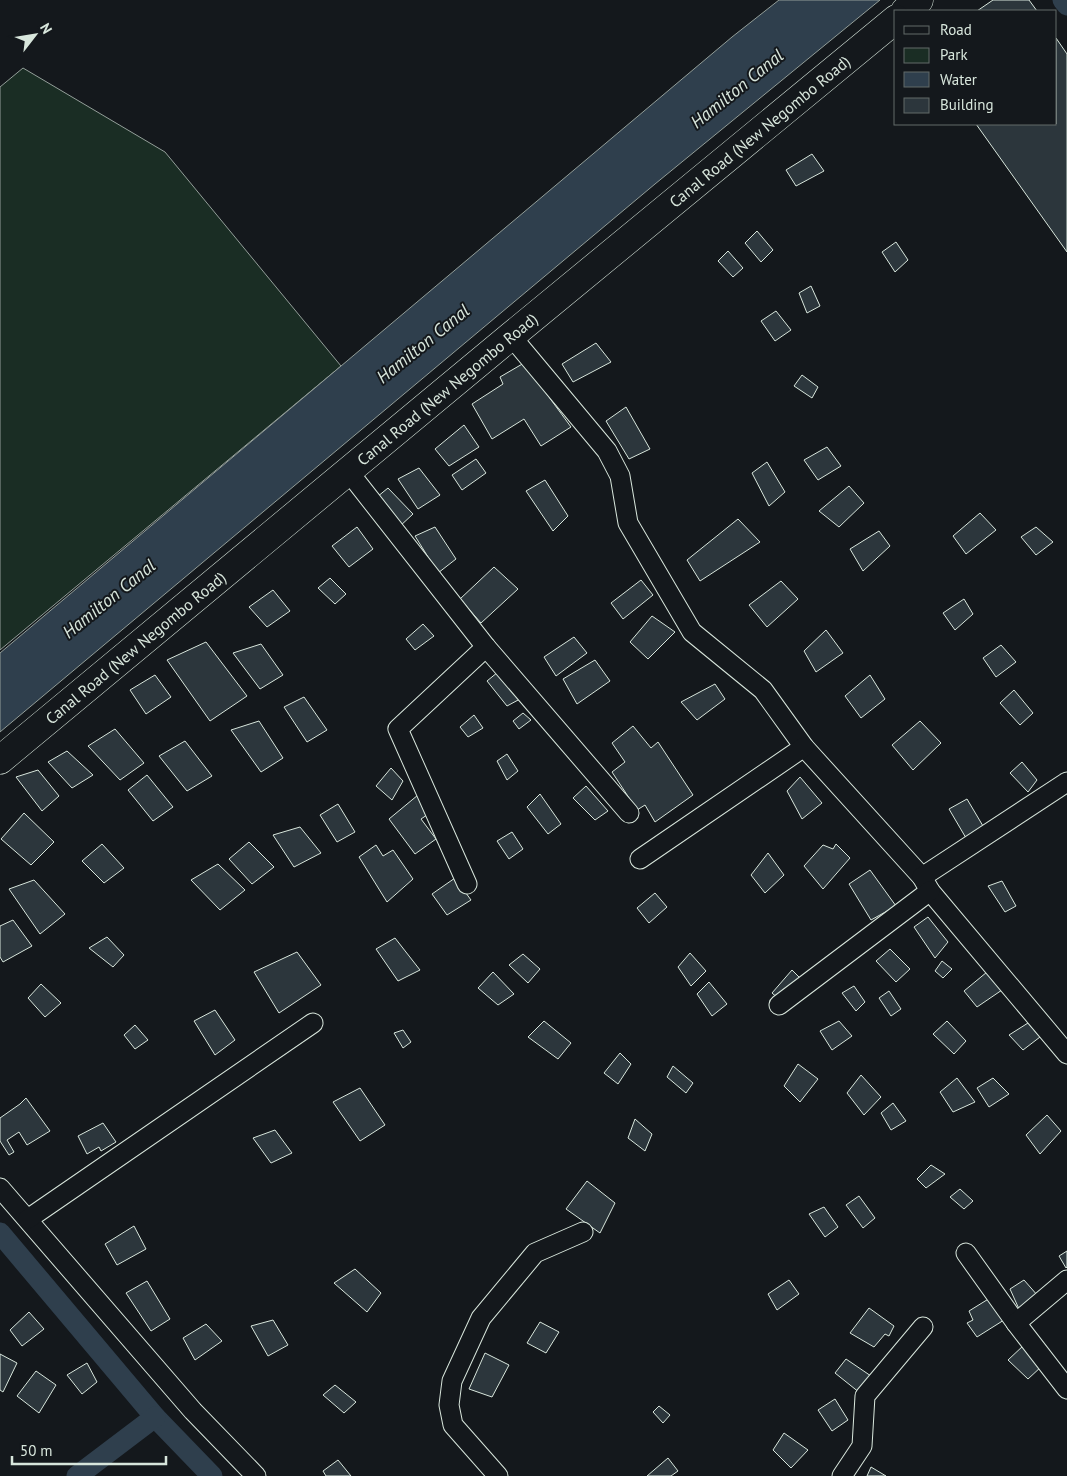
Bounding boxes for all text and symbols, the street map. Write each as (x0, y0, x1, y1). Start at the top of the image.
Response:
north arrow (10, 10, 60, 60)
legend (894, 10, 1057, 125)
text: N (36, 20, 56, 37)
text: Road (940, 20, 972, 39)
water label: Hamilton Canal (685, 44, 788, 133)
text: Park (940, 45, 968, 64)
street label: Canal Road (New Negombo Road) (665, 51, 854, 212)
text: Water (940, 70, 977, 89)
text: Building (940, 95, 994, 114)
water label: Hamilton Canal (371, 299, 474, 388)
street label: Canal Road (New Negombo Road) (353, 308, 541, 470)
water label: Hamilton Canal (57, 554, 160, 643)
street label: Canal Road (New Negombo Road) (41, 567, 230, 728)
scale bar (12, 1434, 166, 1466)
text: 50 m (20, 1441, 53, 1460)

